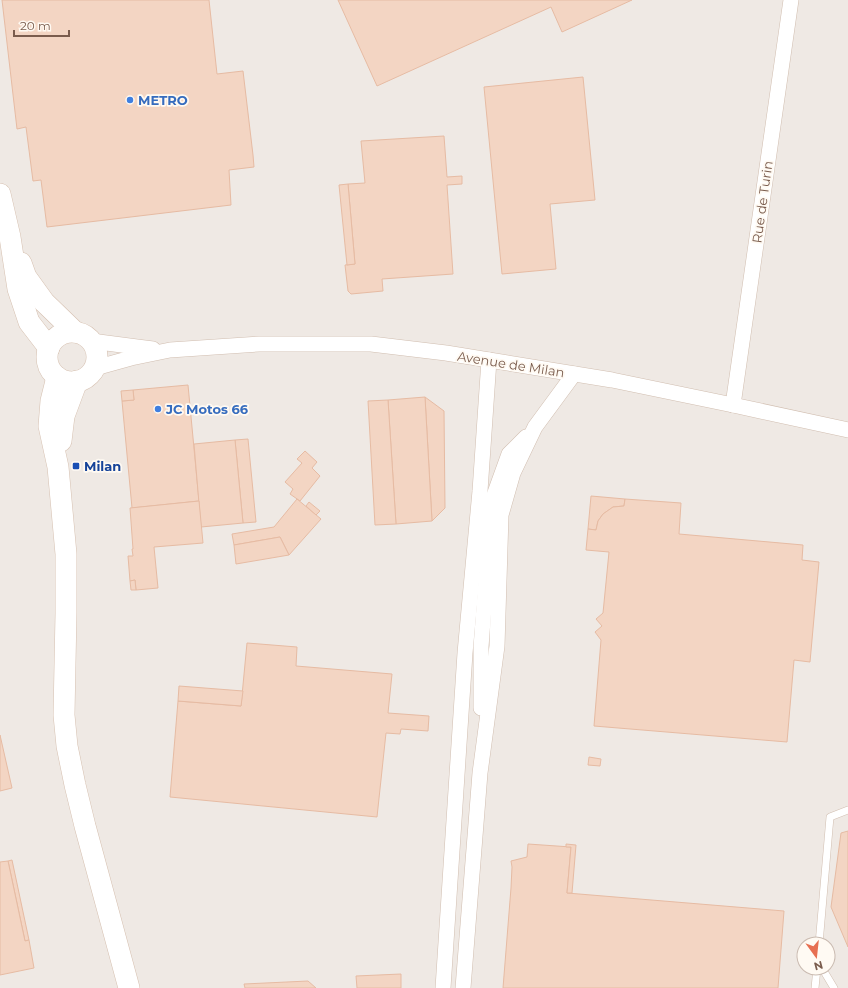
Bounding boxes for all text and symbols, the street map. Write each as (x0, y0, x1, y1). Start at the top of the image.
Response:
scale bar (14, 12, 69, 38)
text: 20 m (20, 18, 51, 33)
place label: METRO (138, 92, 188, 108)
marker: METRO (125, 95, 135, 105)
street label: Rue de Turin (748, 160, 776, 244)
street label: Avenue de Milan (456, 348, 566, 380)
place label: JC Motos 66 (165, 401, 249, 417)
marker: JC Motos 66 (153, 404, 163, 414)
place label: Milan (84, 458, 121, 474)
marker: Milan (71, 461, 81, 471)
north arrow (796, 936, 836, 976)
text: N (812, 958, 825, 974)

